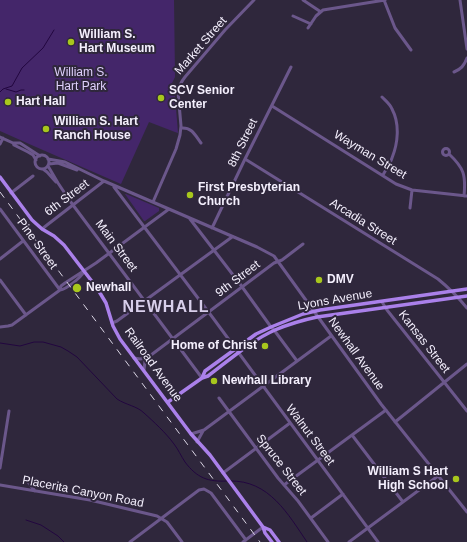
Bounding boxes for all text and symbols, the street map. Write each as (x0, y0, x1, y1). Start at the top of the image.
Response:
street label: Market Street (172, 14, 230, 78)
place label: William S. Hart Museum (79, 28, 155, 56)
marker: William S. Hart Museum (66, 37, 76, 47)
park label: William S. Hart Park (54, 66, 108, 94)
place label: SCV Senior Center (169, 84, 234, 112)
marker: SCV Senior Center (156, 93, 166, 103)
place label: Hart Hall (16, 95, 65, 109)
marker: Hart Hall (3, 97, 13, 107)
place label: William S. Hart Ranch House (54, 115, 138, 143)
street label: 8th Street (225, 116, 261, 170)
marker: William S. Hart Ranch House (41, 124, 51, 134)
street label: Wayman Street (331, 128, 409, 182)
street label: 6th Street (42, 177, 92, 219)
place label: First Presbyterian Church (198, 181, 300, 209)
marker: First Presbyterian Church (185, 190, 195, 200)
street label: Arcadia Street (327, 196, 399, 248)
street label: Pine Street (14, 216, 60, 272)
street label: Main Street (92, 217, 140, 275)
street label: 9th Street (213, 258, 263, 300)
place label: DMV (327, 273, 354, 287)
marker: DMV (314, 275, 324, 285)
place label: Newhall (86, 281, 131, 295)
marker: Newhall (71, 282, 83, 294)
street label: Lyons Avenue (297, 286, 373, 314)
district label: NEWHALL (123, 298, 209, 318)
street label: Kansas Street (395, 308, 453, 376)
street label: Newhall Avenue (325, 315, 387, 393)
street label: Railroad Avenue (121, 325, 185, 405)
place label: Home of Christ (171, 339, 257, 353)
marker: Home of Christ (260, 341, 270, 351)
place label: Newhall Library (222, 374, 311, 388)
marker: Newhall Library (209, 376, 219, 386)
street label: Walnut Street (283, 402, 337, 468)
street label: Spruce Street (253, 432, 309, 498)
place label: William S Hart High School (367, 465, 448, 493)
street label: Placerita Canyon Road (21, 473, 145, 511)
marker: William S Hart High School (451, 474, 461, 484)

